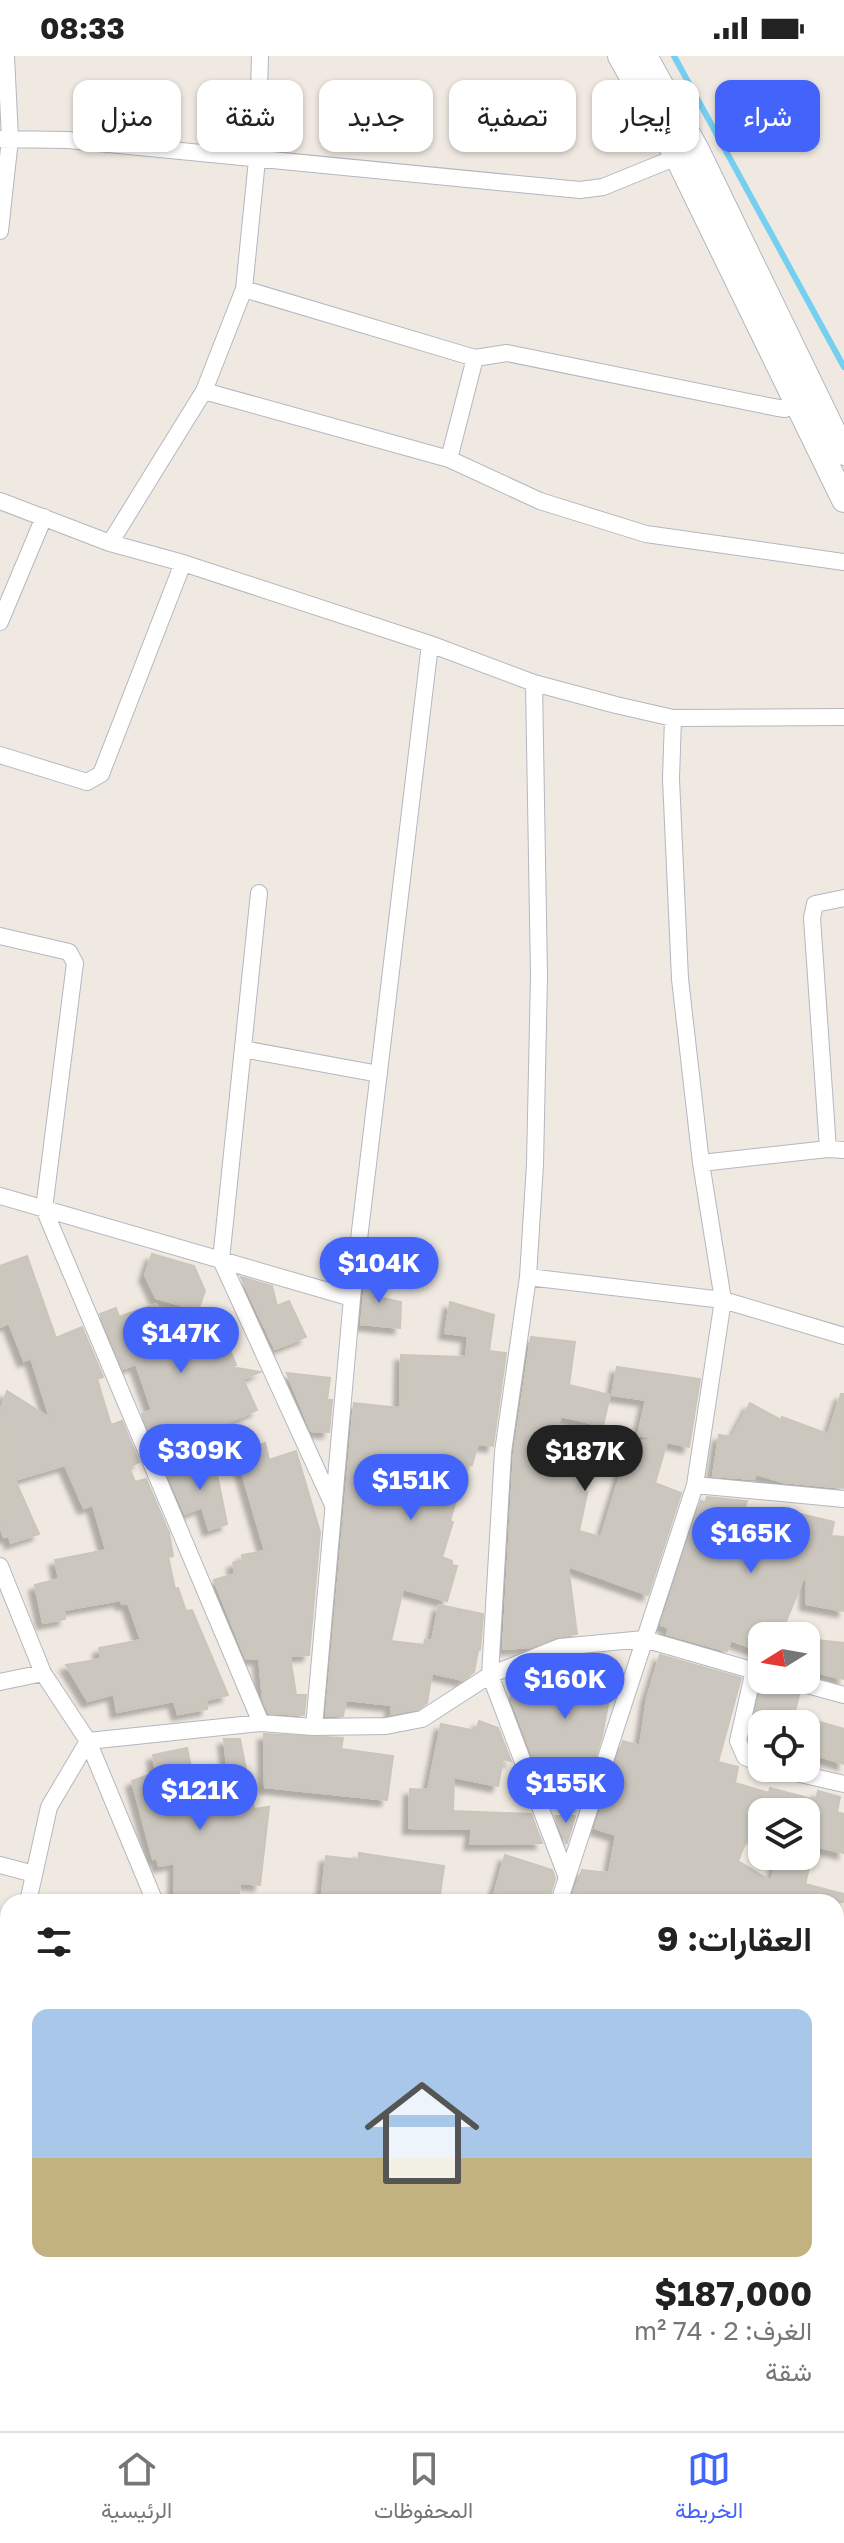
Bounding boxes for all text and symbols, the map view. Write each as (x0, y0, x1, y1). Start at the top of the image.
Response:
text: 08:33 (40, 10, 125, 46)
chip: منزل (73, 80, 181, 152)
chip: شقة (197, 80, 303, 152)
chip: جديد (319, 80, 433, 152)
chip: تصفية (449, 80, 576, 152)
chip: إيجار (592, 80, 699, 152)
chip: شراء (715, 80, 820, 152)
pin: $104K (323, 1237, 435, 1305)
text: $104K (338, 1247, 420, 1278)
pin: $147K (125, 1307, 237, 1375)
text: $147K (141, 1317, 221, 1348)
pin: $309K (144, 1424, 256, 1492)
pin: $187K (529, 1425, 641, 1493)
text: $309K (157, 1434, 243, 1465)
text: $187K (545, 1435, 625, 1466)
pin: $151K (355, 1454, 467, 1522)
text: $151K (372, 1464, 450, 1495)
pin: $165K (695, 1507, 807, 1575)
text: $165K (710, 1517, 792, 1548)
north arrow (748, 1622, 820, 1694)
map controls (748, 1622, 820, 1870)
pin: $160K (509, 1653, 621, 1721)
text: $160K (523, 1663, 607, 1694)
button: locate (748, 1710, 820, 1782)
pin: $155K (510, 1757, 622, 1825)
pin: $121K (144, 1764, 256, 1832)
text: $155K (525, 1767, 607, 1798)
text: $121K (161, 1774, 239, 1805)
button: layers (748, 1798, 820, 1870)
text: العقارات: 9 (657, 1918, 812, 1958)
icon: filters (32, 1920, 76, 1964)
icon: home (350, 2061, 494, 2205)
text: $187,000 (654, 2273, 812, 2313)
text: الغرف: 2 · 74 m² (634, 2315, 812, 2346)
text: شقة (765, 2356, 812, 2387)
tab: الرئيسية (101, 2447, 172, 2530)
tab: المحفوظات (374, 2447, 473, 2530)
tab: الخريطة (675, 2447, 743, 2530)

